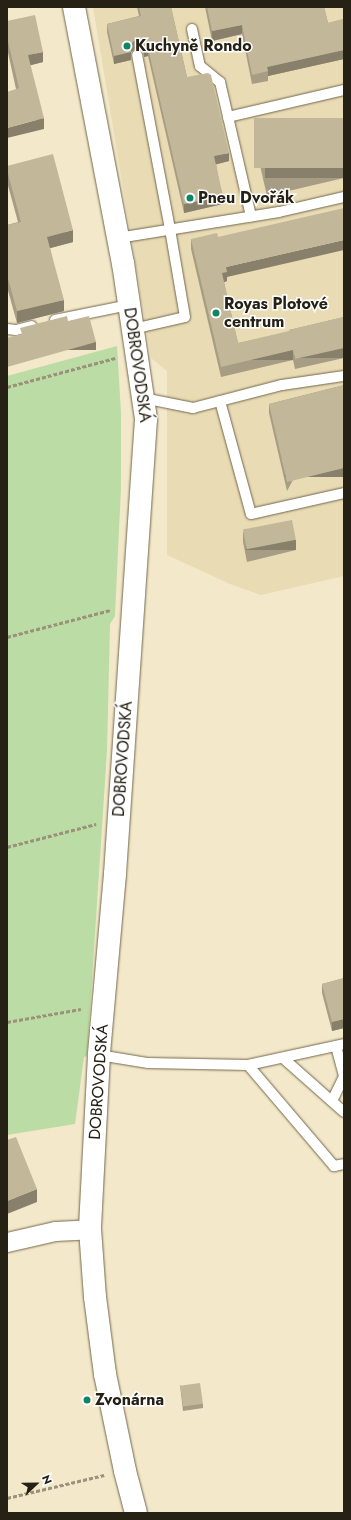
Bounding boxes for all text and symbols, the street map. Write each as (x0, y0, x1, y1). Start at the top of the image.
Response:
place label: Kuchyně Rondo (135, 36, 252, 56)
marker: Kuchyně Rondo (122, 41, 132, 51)
place label: Pneu Dvořák (198, 188, 294, 208)
marker: Pneu Dvořák (185, 193, 195, 203)
place label: Royas Plotové centrum (224, 294, 328, 332)
street label: DOBROVODSKÁ (119, 306, 155, 424)
marker: Royas Plotové centrum (211, 308, 221, 318)
street label: DOBROVODSKÁ (109, 701, 137, 817)
street label: DOBROVODSKÁ (85, 1024, 113, 1140)
place label: Zvonárna (95, 1390, 164, 1410)
marker: Zvonárna (82, 1395, 92, 1405)
north arrow (16, 1464, 56, 1504)
text: N (38, 1472, 56, 1487)

